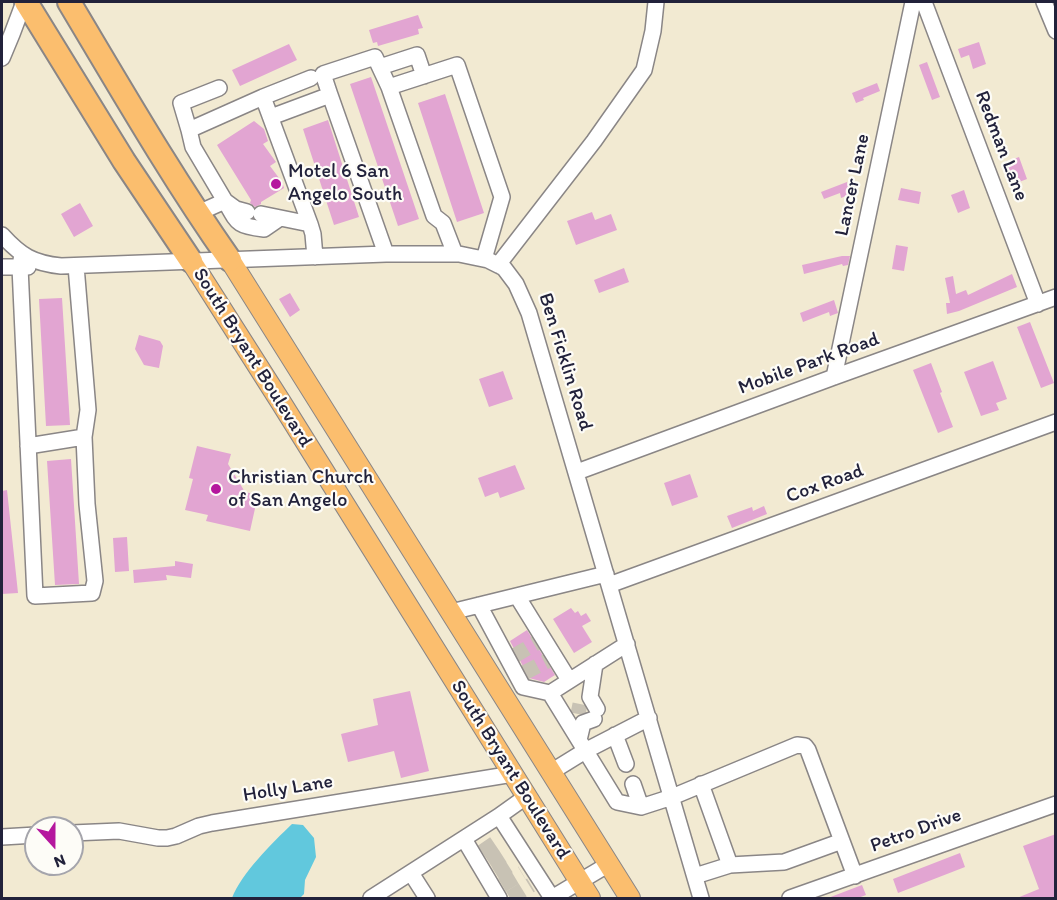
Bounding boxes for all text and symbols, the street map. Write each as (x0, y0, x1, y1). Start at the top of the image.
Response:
street label: Redman Lane (969, 88, 1033, 204)
street label: Lancer Lane (830, 132, 876, 238)
place label: Motel 6 San Angelo South (288, 160, 402, 207)
marker: Motel 6 San Angelo South (269, 177, 283, 191)
street label: South Bryant Boulevard (187, 264, 317, 452)
street label: Ben Ficklin Road (533, 290, 597, 434)
street label: Mobile Park Road (735, 327, 883, 401)
street label: Cox Road (783, 459, 867, 509)
place label: Christian Church of San Angelo (228, 466, 374, 513)
marker: Christian Church of San Angelo (209, 482, 223, 496)
street label: South Bryant Boulevard (445, 676, 575, 864)
street label: Holly Lane (241, 770, 335, 808)
street label: Petro Drive (867, 803, 965, 859)
north arrow (24, 816, 84, 876)
text: N (51, 851, 68, 872)

